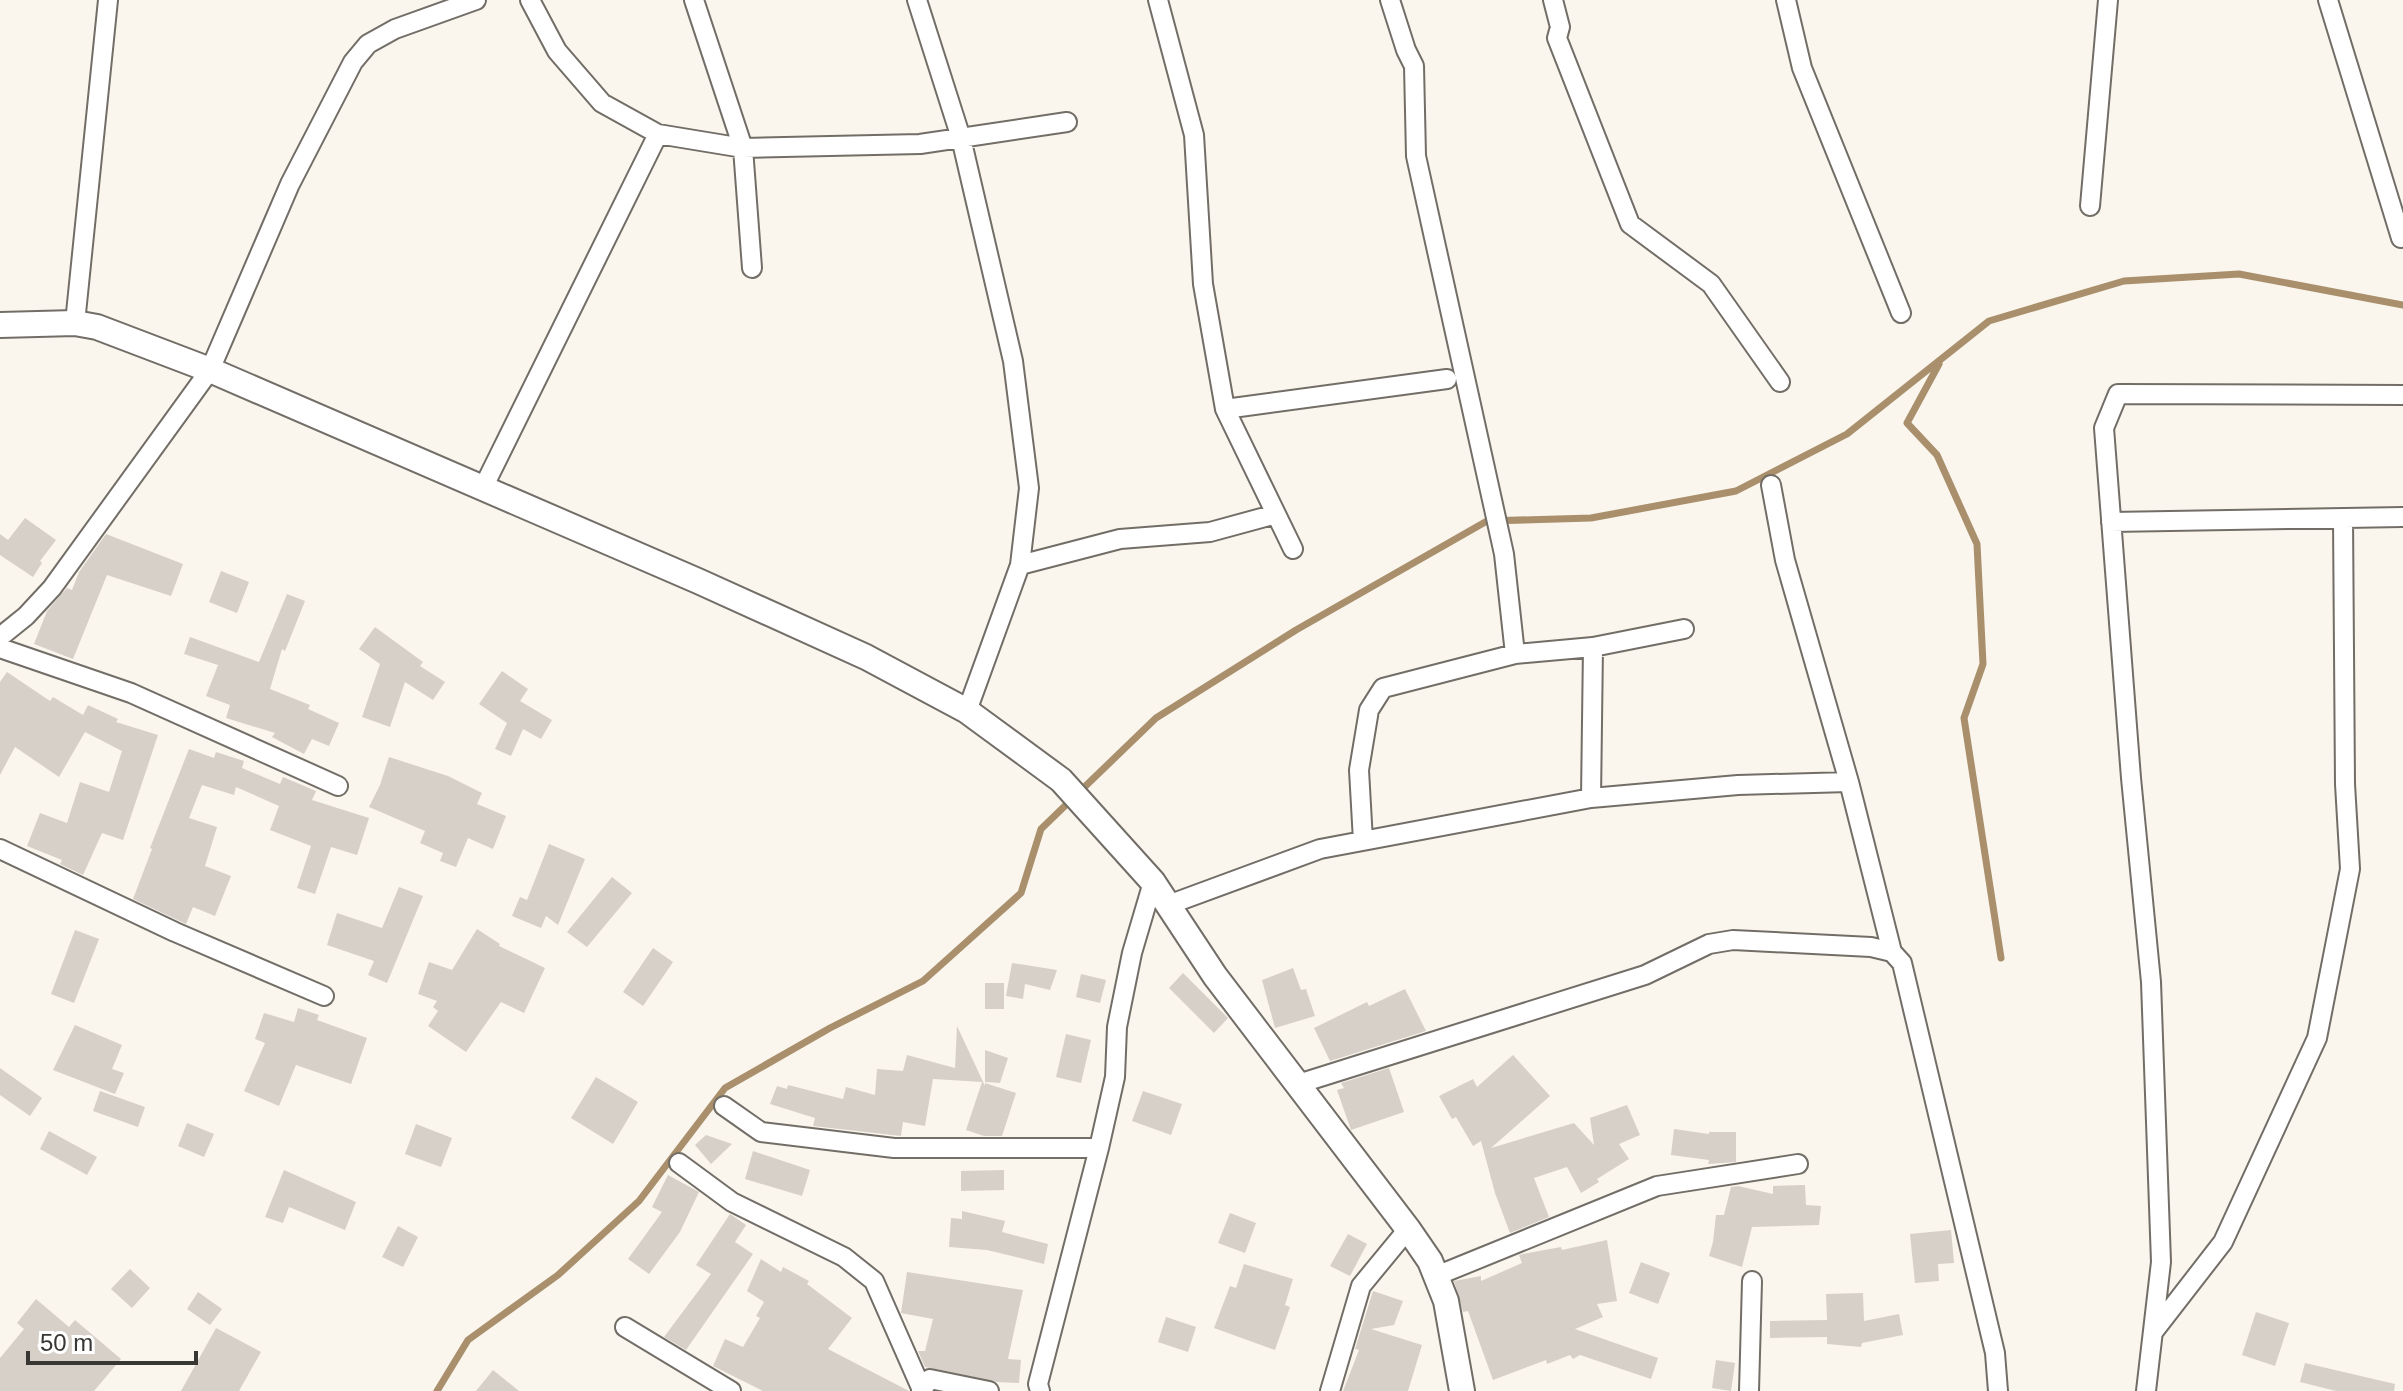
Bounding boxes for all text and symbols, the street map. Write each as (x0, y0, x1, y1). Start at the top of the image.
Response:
scale bar (28, 1315, 196, 1365)
text: 50 m (40, 1329, 93, 1356)

